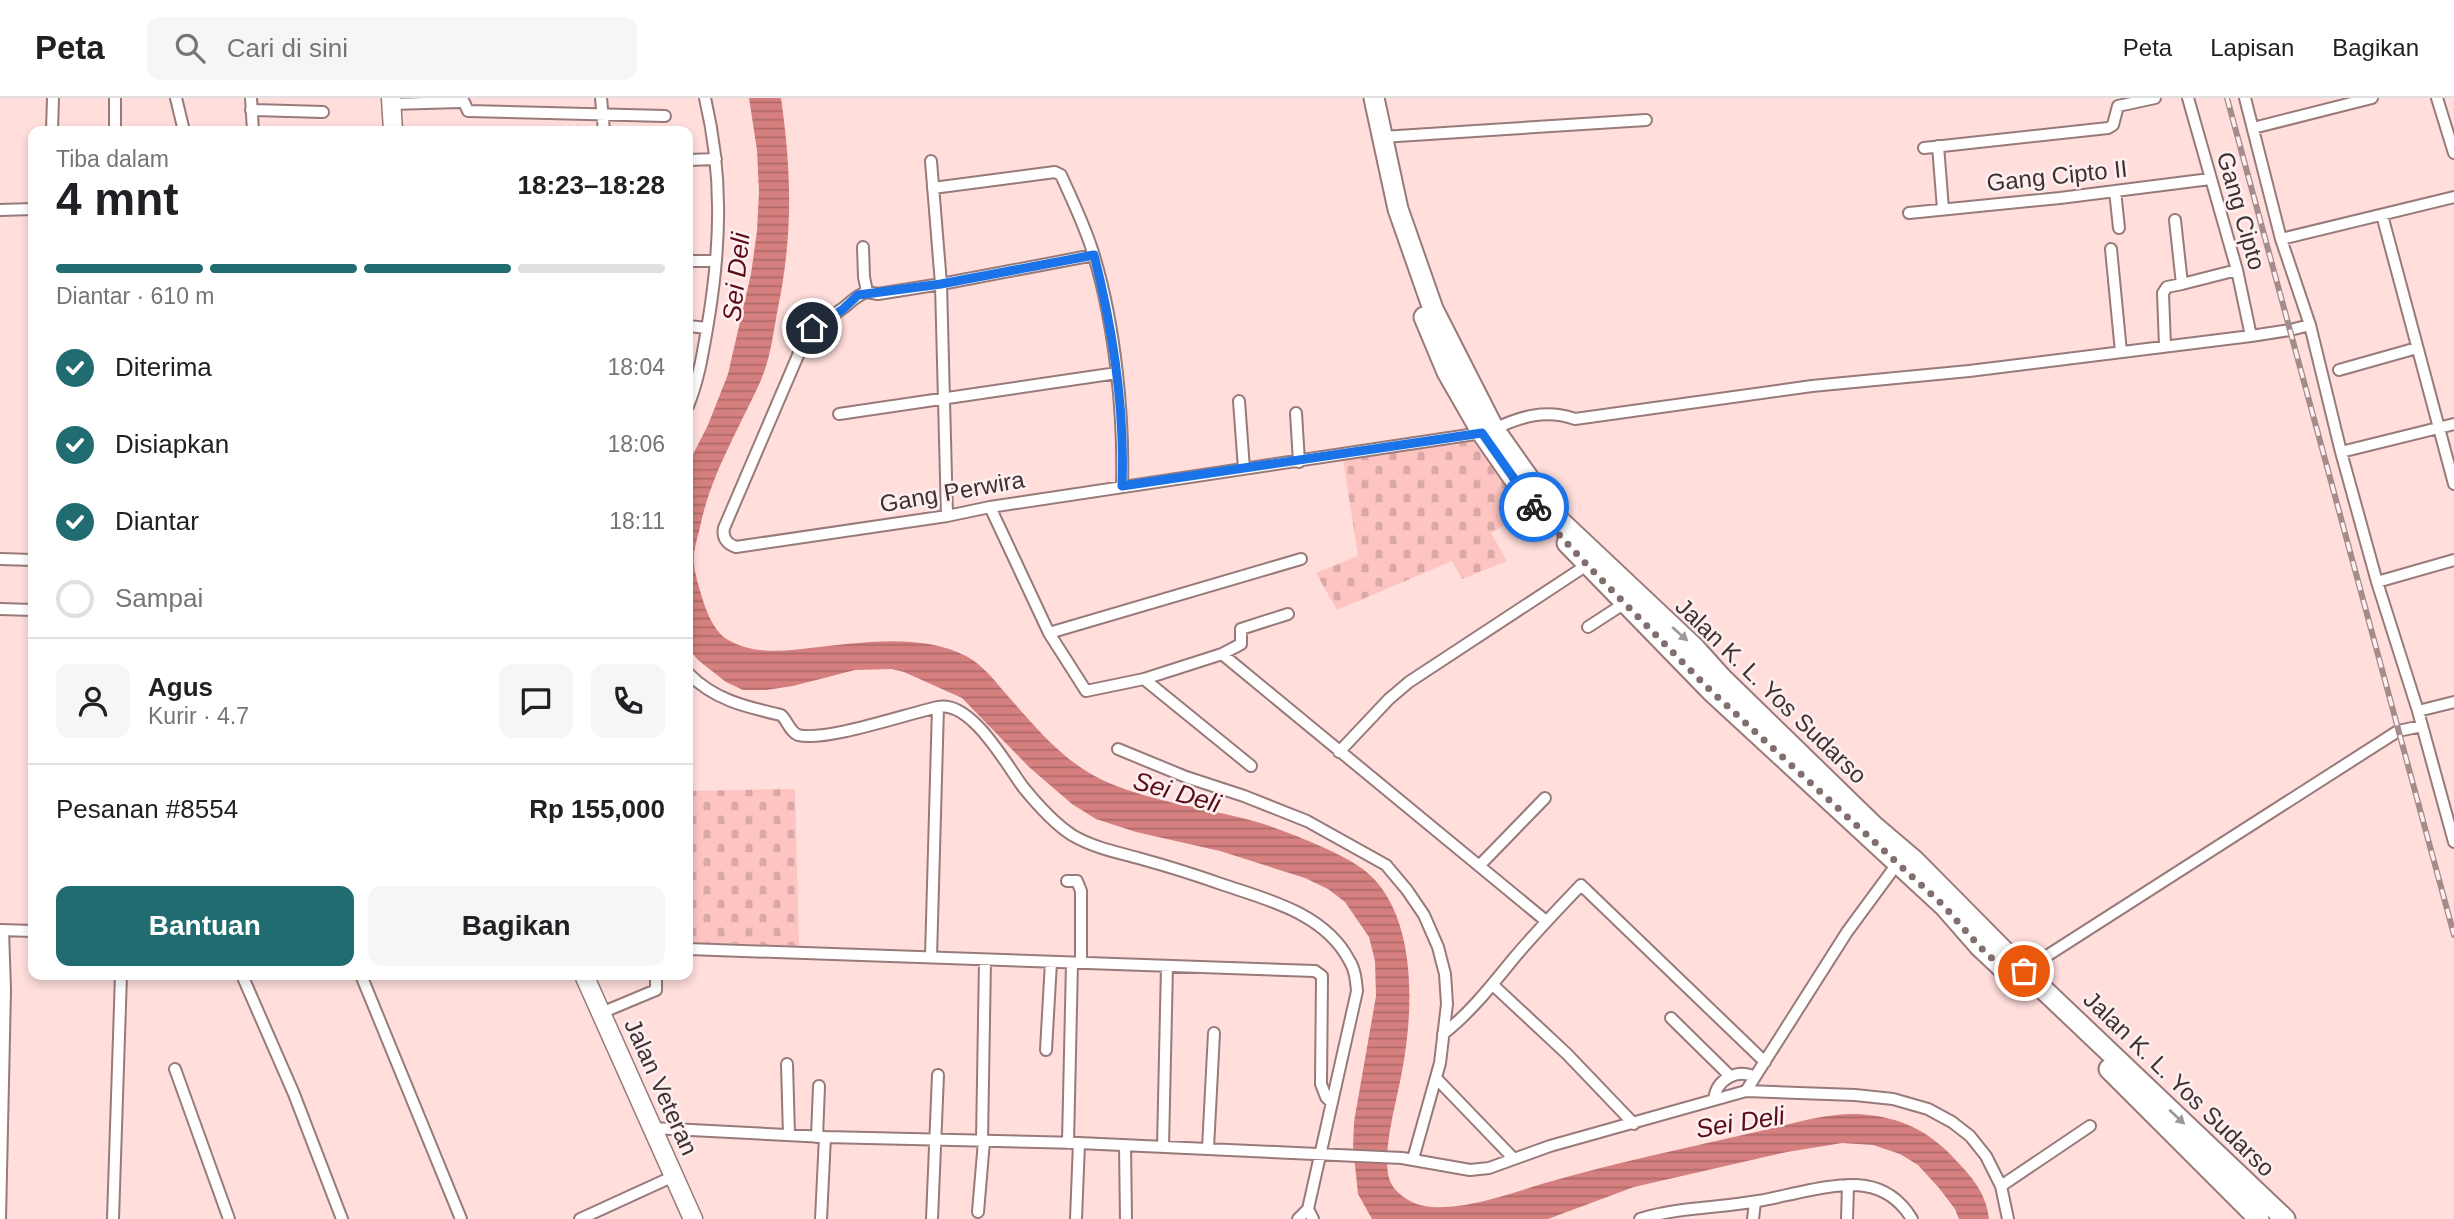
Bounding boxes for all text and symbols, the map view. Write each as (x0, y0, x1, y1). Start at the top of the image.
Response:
search box (147, 17, 637, 80)
text: Peta (35, 29, 105, 66)
icon: search (171, 29, 209, 67)
text: Cari di sini (227, 33, 348, 63)
text: Peta (2123, 34, 2172, 61)
text: Lapisan (2210, 34, 2294, 61)
text: Bagikan (2332, 34, 2419, 61)
text: Tiba dalam (56, 146, 169, 172)
street label: Gang Cipto (2212, 149, 2271, 273)
street label: Gang Cipto II (1985, 155, 2129, 196)
text: 18:23–18:28 (518, 170, 665, 200)
text: 4 mnt (56, 173, 179, 225)
water label: Sei Deli (716, 230, 756, 323)
text: Diantar · 610 m (56, 283, 215, 309)
pin (782, 298, 842, 358)
icon: home (793, 309, 831, 347)
icon: check (56, 349, 94, 387)
text: Diterima (115, 352, 212, 382)
text: 18:04 (607, 354, 665, 380)
icon: check (56, 426, 94, 464)
text: Disiapkan (115, 429, 229, 459)
text: 18:06 (607, 431, 665, 457)
street label: Gang Perwira (877, 465, 1027, 518)
courier (1499, 472, 1569, 542)
icon: bike (1515, 488, 1553, 526)
icon: check (56, 503, 94, 541)
text: Diantar (115, 506, 199, 536)
text: 18:11 (609, 508, 665, 534)
text: Sampai (115, 583, 203, 613)
street label: Jalan K. L. Yos Sudarso (1670, 592, 1872, 789)
one-way arrow (1671, 626, 1689, 642)
button: person (56, 664, 130, 738)
button: chat (499, 664, 573, 738)
button: phone (591, 664, 665, 738)
text: Agus (148, 672, 213, 702)
text: Kurir · 4.7 (148, 703, 249, 729)
water label: Sei Deli (1130, 765, 1225, 819)
text: Pesanan #8554 (56, 794, 238, 824)
text: Rp 155,000 (529, 794, 665, 824)
button: Bantuan (56, 886, 354, 966)
button: Bagikan (368, 886, 665, 966)
pin (1994, 941, 2054, 1001)
icon: bag (2005, 952, 2043, 990)
street label: Jalan K. L. Yos Sudarso (2078, 985, 2280, 1182)
street label: Jalan Veteran (619, 1014, 704, 1159)
water label: Sei Deli (1693, 1100, 1788, 1144)
one-way arrow (2168, 1108, 2185, 1124)

